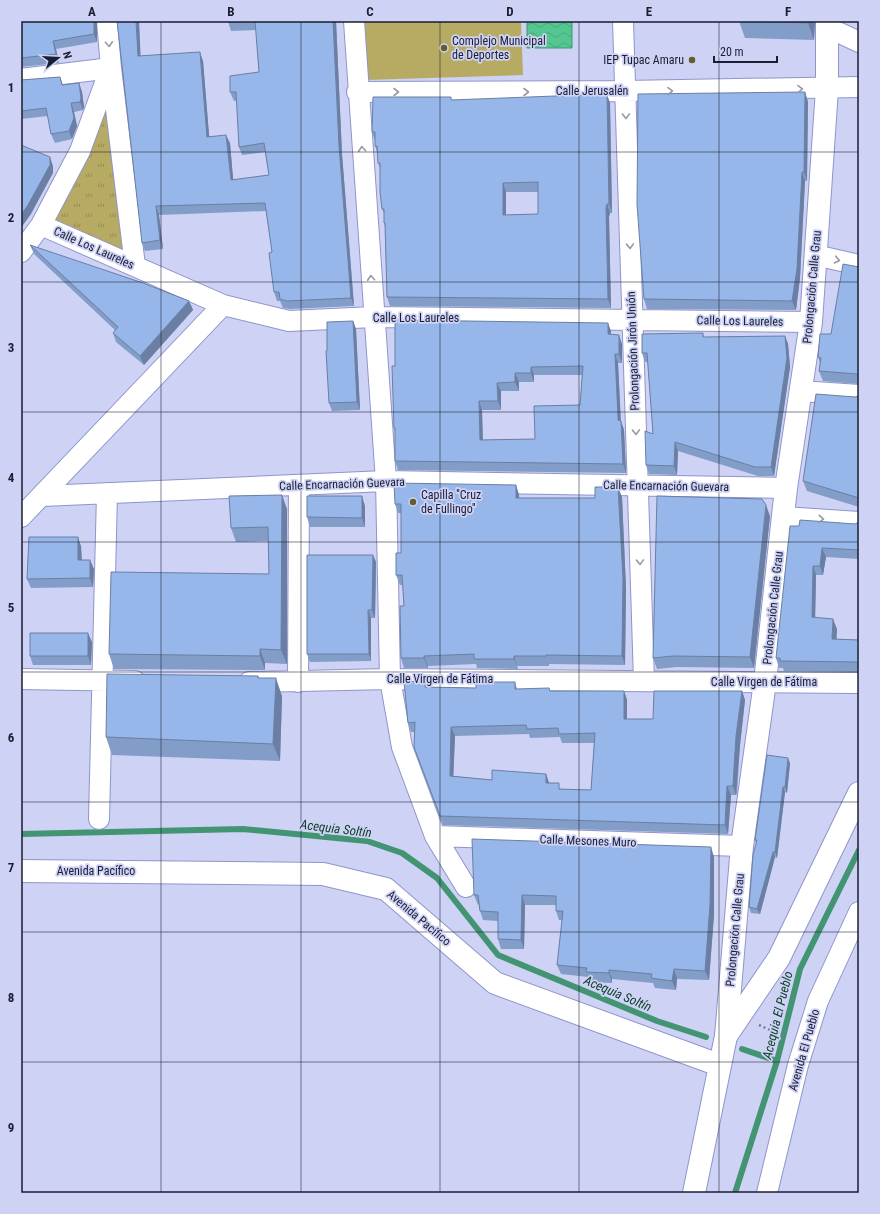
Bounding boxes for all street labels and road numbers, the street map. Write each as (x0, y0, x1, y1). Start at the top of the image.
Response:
street label: Calle Jerusalén (556, 84, 629, 98)
street label: Calle Los Laureles (52, 224, 136, 272)
street label: Prolongación Calle Grau (800, 229, 824, 344)
street label: Prolongación Jirón Unión (624, 291, 642, 411)
street label: Calle Los Laureles (373, 311, 459, 325)
street label: Calle Los Laureles (697, 313, 783, 329)
street label: Calle Encarnación Guevara (279, 475, 405, 493)
street label: Calle Encarnación Guevara (603, 478, 729, 494)
street label: Prolongación Calle Grau (760, 550, 786, 665)
street label: Calle Virgen de Fátima (387, 672, 493, 686)
street label: Calle Virgen de Fátima (711, 675, 817, 689)
street label: Calle Mesones Muro (539, 832, 637, 850)
street label: Avenida Pacífico (57, 864, 135, 878)
street label: Prolongación Calle Grau (723, 872, 747, 987)
street label: Avenida Pacífico (384, 887, 454, 949)
street label: Avenida El Pueblo (786, 1007, 822, 1093)

